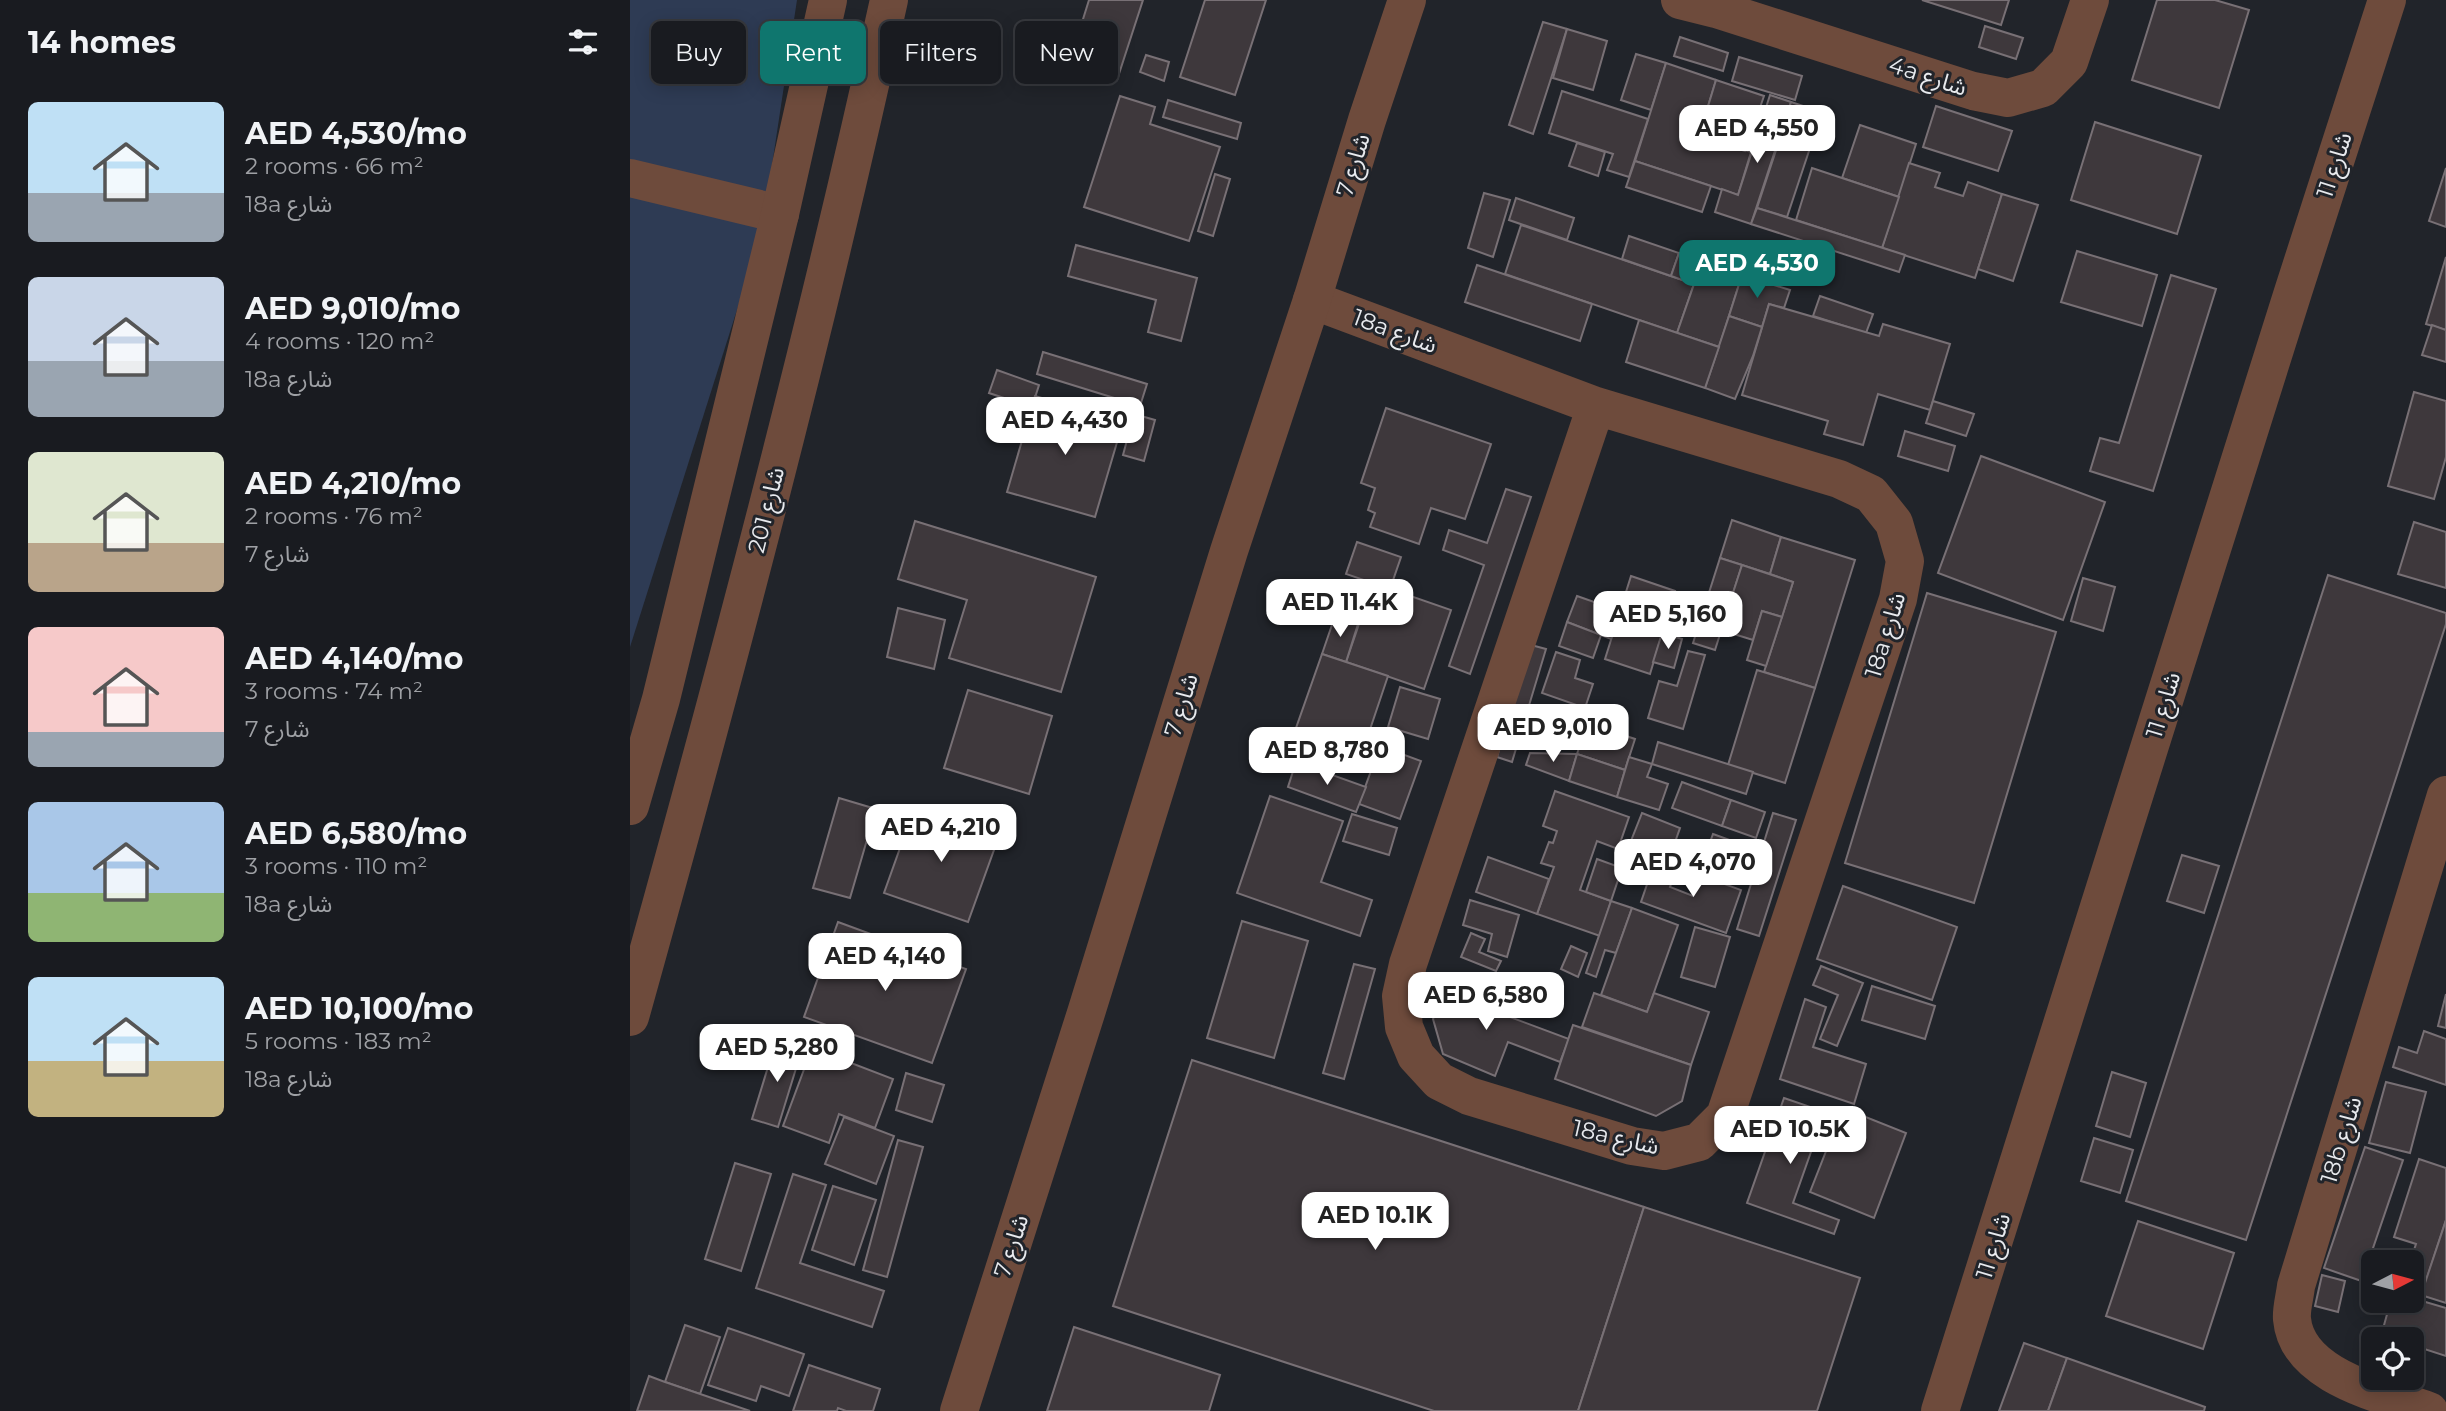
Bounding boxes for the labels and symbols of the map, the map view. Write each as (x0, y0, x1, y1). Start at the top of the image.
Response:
street label: 4a شارع (1885, 50, 1971, 105)
pin: AED 4,550 (1677, 106, 1837, 165)
street label: شارع 11 (2310, 129, 2361, 202)
street label: شارع 7 (1330, 130, 1379, 201)
pin: AED 4,530 (1677, 240, 1837, 300)
street label: 18a شارع (1348, 303, 1441, 362)
pin: AED 4,430 (985, 398, 1145, 457)
street label: شارع 201 (742, 464, 793, 557)
pin: AED 11.4K (1260, 580, 1420, 639)
street label: 18a شارع (1859, 589, 1914, 682)
pin: AED 5,160 (1588, 592, 1748, 651)
street label: شارع 11 (2140, 669, 2189, 742)
street label: شارع 7 (1158, 670, 1207, 741)
pin: AED 9,010 (1473, 704, 1633, 764)
pin: AED 8,780 (1247, 728, 1407, 787)
pin: AED 4,210 (861, 804, 1021, 864)
pin: AED 4,070 (1613, 839, 1773, 899)
pin: AED 4,140 (805, 934, 965, 993)
pin: AED 6,580 (1406, 972, 1566, 1032)
pin: AED 5,280 (697, 1024, 857, 1084)
street label: 18b شارع (2315, 1093, 2370, 1188)
pin: AED 10.5K (1710, 1106, 1870, 1166)
street label: 18a شارع (1570, 1114, 1662, 1163)
pin: AED 10.1K (1295, 1192, 1455, 1252)
street label: شارع 11 (1970, 1210, 2019, 1283)
street label: شارع 7 (988, 1211, 1037, 1282)
north arrow (2361, 1250, 2424, 1312)

